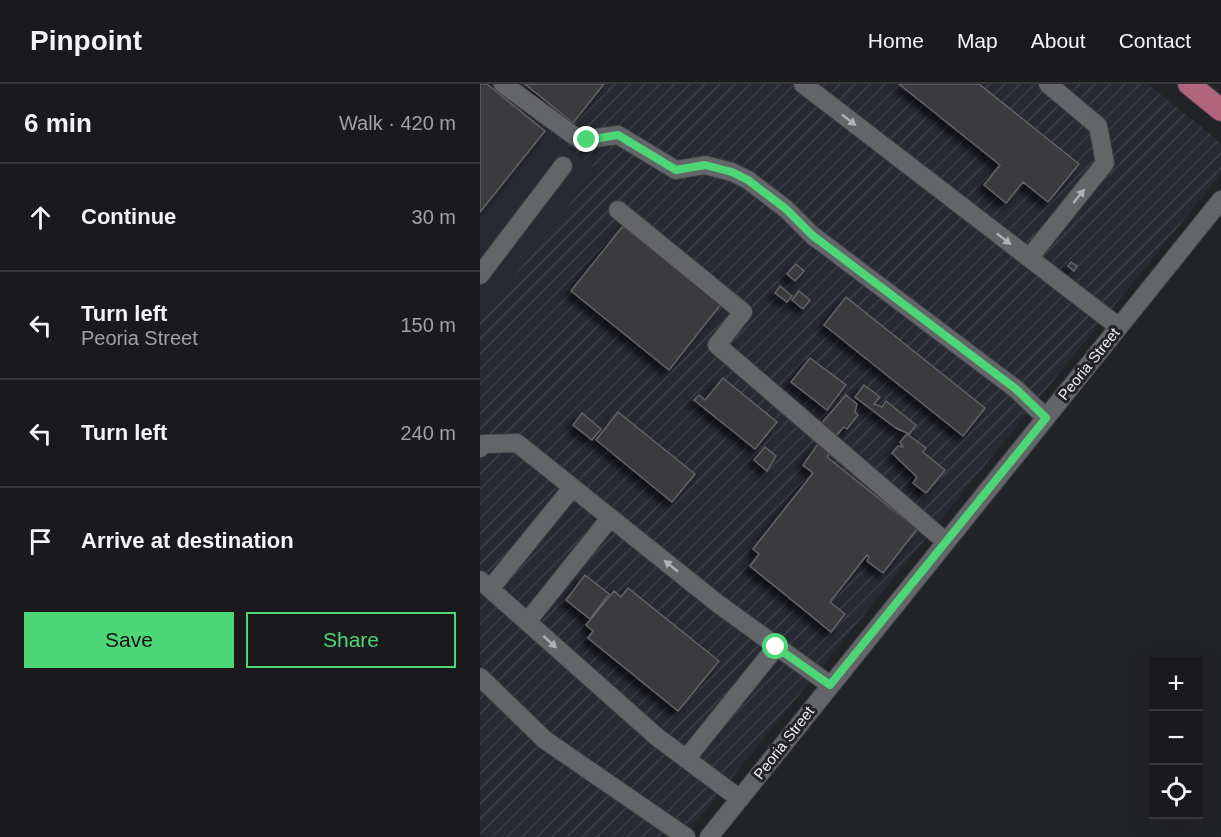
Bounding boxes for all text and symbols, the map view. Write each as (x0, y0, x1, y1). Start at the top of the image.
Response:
text: Pinpoint (30, 25, 142, 56)
text: Home (868, 29, 924, 52)
text: Map (957, 29, 998, 52)
text: About (1031, 29, 1086, 52)
text: Contact (1119, 29, 1191, 52)
text: 6 min (24, 108, 92, 138)
text: Walk · 420 m (339, 112, 456, 134)
one-way arrow (841, 113, 857, 126)
route end (573, 126, 599, 152)
one-way arrow (1072, 188, 1085, 204)
icon: ahead (24, 201, 57, 234)
text: Continue (81, 204, 176, 229)
text: 30 m (412, 206, 456, 228)
one-way arrow (996, 232, 1011, 244)
text: Turn left (81, 301, 167, 326)
icon: left (24, 309, 57, 342)
text: 150 m (400, 314, 456, 336)
street label: Peoria Street (1054, 324, 1123, 403)
text: Peoria Street (81, 327, 198, 349)
icon: left (24, 417, 57, 450)
text: Turn left (81, 420, 167, 445)
text: 240 m (400, 422, 456, 444)
icon: arrive (24, 525, 57, 558)
text: Arrive at destination (81, 528, 294, 553)
one-way arrow (663, 560, 679, 573)
button: Save (24, 612, 234, 668)
button: Share (246, 612, 456, 668)
route start (762, 633, 788, 659)
one-way arrow (542, 635, 557, 648)
map controls (1149, 657, 1203, 819)
button: + (1149, 657, 1203, 711)
street label: Peoria Street (750, 702, 818, 782)
button: − (1149, 711, 1203, 765)
button: locate (1149, 765, 1203, 819)

